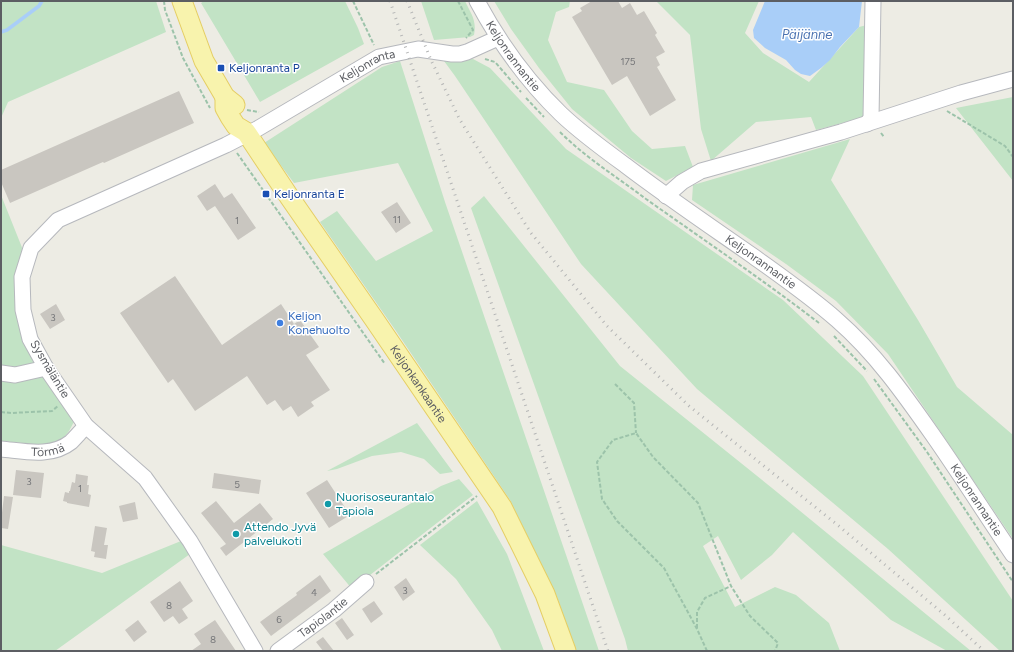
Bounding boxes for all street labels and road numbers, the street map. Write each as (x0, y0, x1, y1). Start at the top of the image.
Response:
street label: Keljonrannantie (483, 18, 544, 95)
street label: Keljonranta (337, 47, 396, 86)
street label: Keljonrannantie (723, 232, 799, 292)
street label: Sysmäläntie (27, 338, 73, 401)
street label: Keljonkankaantie (387, 343, 450, 426)
street label: Törmä (31, 440, 66, 459)
street label: Keljonrannantie (947, 461, 1005, 539)
street label: Tapiolantie (296, 594, 351, 641)

